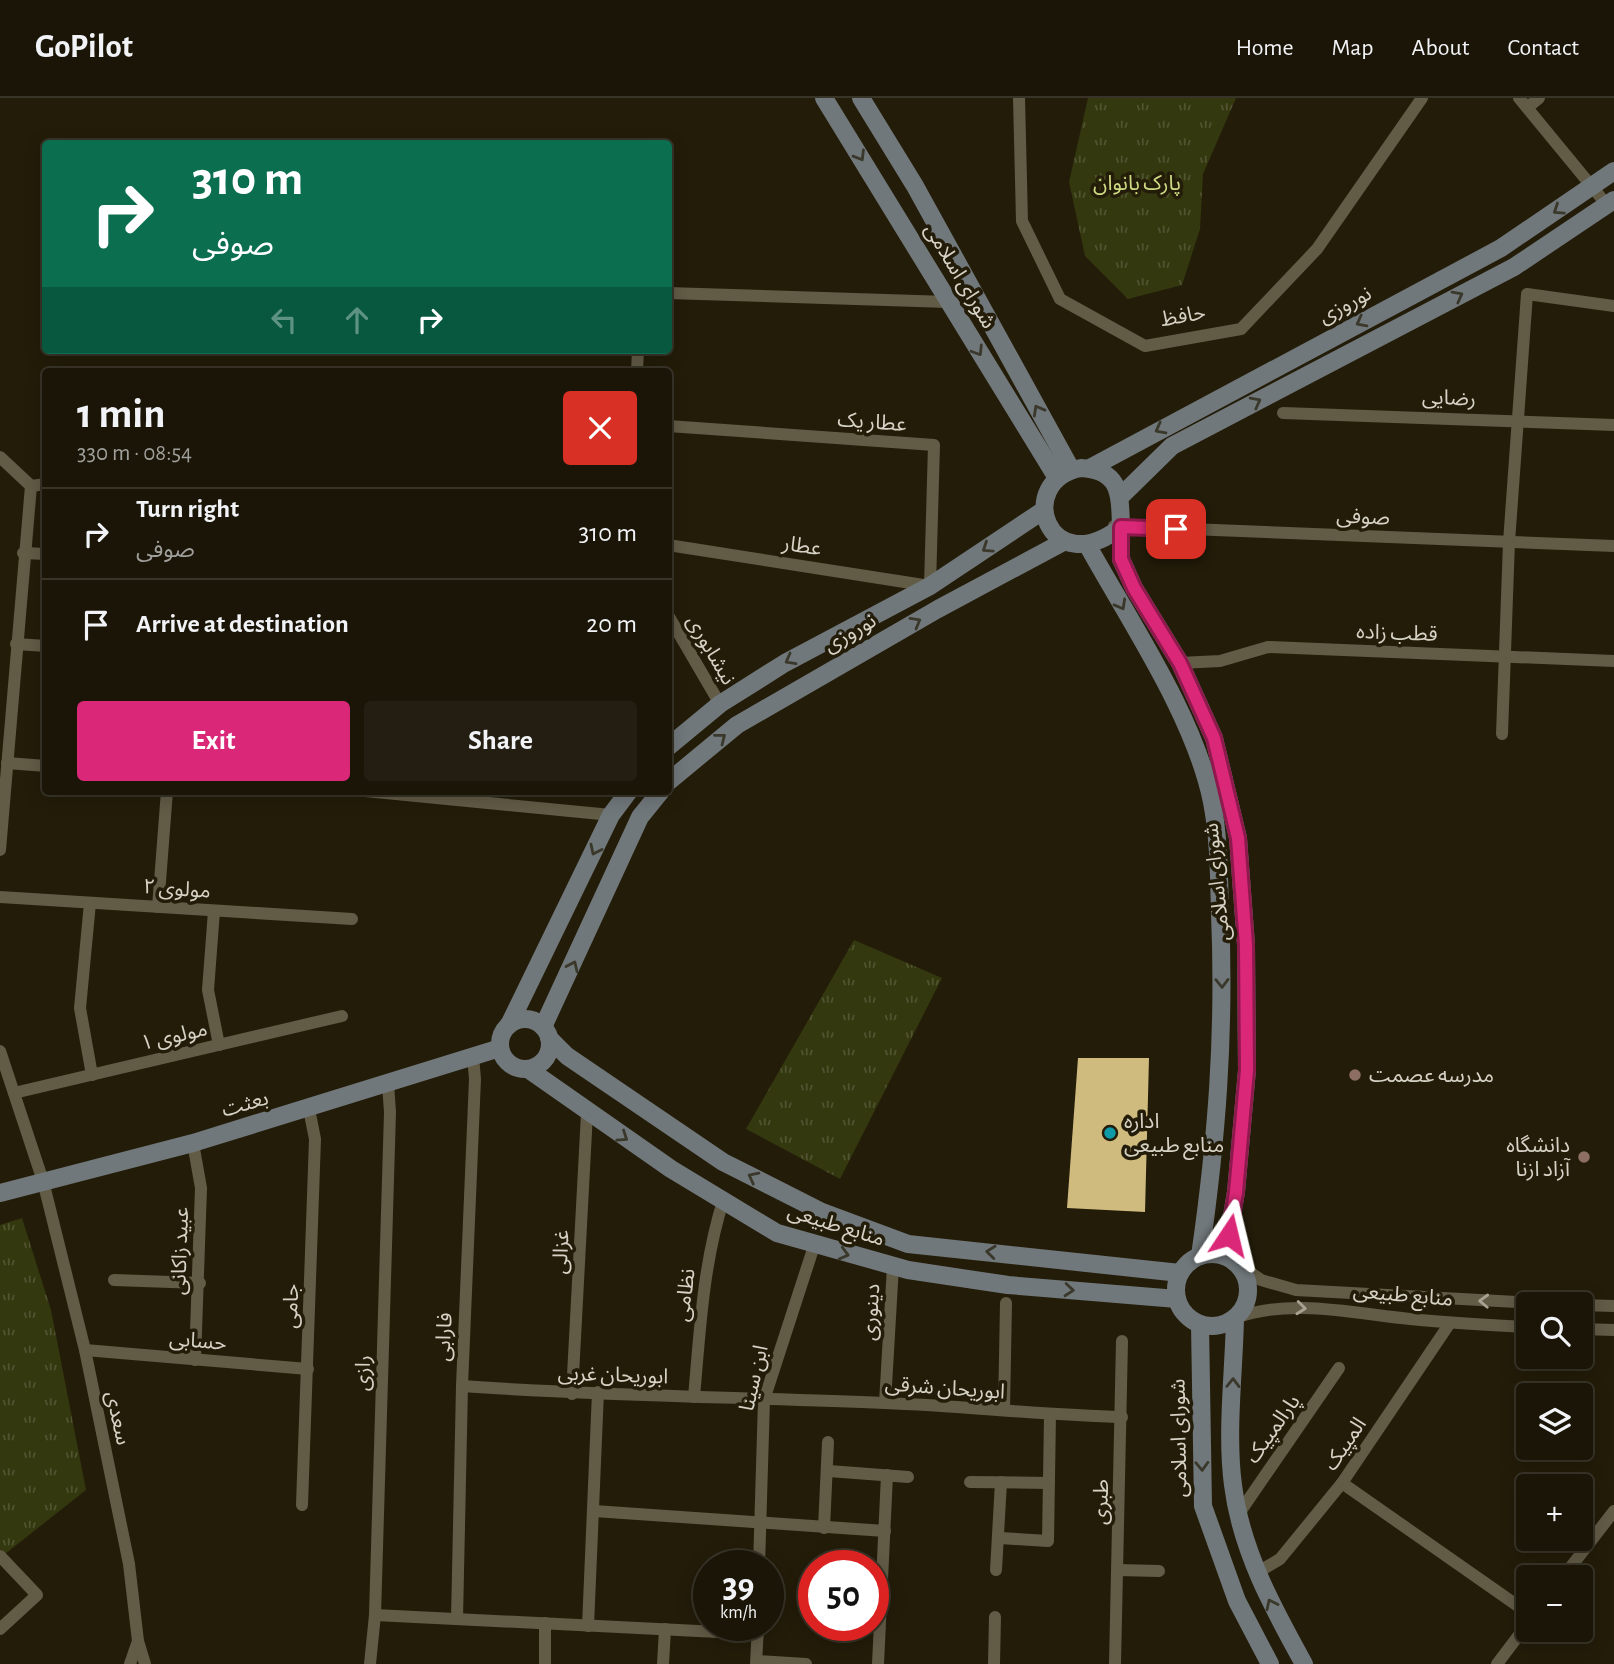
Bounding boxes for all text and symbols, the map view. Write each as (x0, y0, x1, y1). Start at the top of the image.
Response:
text: GoPilot (35, 31, 133, 64)
text: Home (1236, 36, 1294, 60)
text: Map (1332, 36, 1374, 60)
text: About (1412, 36, 1469, 60)
text: Contact (1507, 36, 1579, 60)
one-way arrow (852, 149, 865, 162)
text: 310 m (192, 155, 303, 204)
icon: right (77, 168, 168, 259)
park label: پارک بانوان (1093, 173, 1181, 196)
one-way arrow (1553, 202, 1566, 215)
street label: شورای اسلامی (920, 220, 1000, 333)
text: صوفی (192, 228, 274, 260)
street label: نوروزی (1315, 283, 1375, 328)
one-way arrow (1450, 291, 1463, 305)
icon: left (265, 301, 303, 339)
icon: ahead (338, 301, 376, 339)
icon: right (411, 301, 449, 339)
street label: حافظ (1159, 302, 1207, 330)
one-way arrow (1356, 314, 1368, 328)
one-way arrow (970, 343, 983, 356)
street label: رضایی (1422, 387, 1476, 410)
button: close (563, 391, 637, 465)
text: 1 min (77, 393, 166, 435)
one-way arrow (1249, 397, 1261, 410)
one-way arrow (1033, 404, 1046, 417)
street label: عطار یک (837, 409, 907, 436)
one-way arrow (1155, 421, 1167, 435)
text: 330 m · 08:54 (77, 442, 192, 465)
text: Turn right (136, 496, 239, 522)
pin (1146, 499, 1206, 559)
street label: صوفی (1336, 506, 1390, 529)
icon: arrive (1157, 510, 1195, 548)
icon: right (77, 515, 115, 553)
text: 310 m (579, 520, 637, 546)
street label: عطار (780, 532, 823, 560)
text: صوفی (136, 539, 195, 562)
one-way arrow (982, 540, 995, 552)
one-way arrow (1113, 598, 1126, 611)
icon: arrive (77, 606, 115, 644)
street label: نوروزی (820, 610, 880, 657)
text: Arrive at destination (136, 611, 349, 637)
text: 20 m (586, 611, 637, 637)
street label: نیشابوری (682, 612, 739, 689)
one-way arrow (909, 617, 921, 630)
street label: قطب زاده (1356, 621, 1438, 646)
one-way arrow (784, 652, 797, 665)
button: Exit (77, 701, 350, 781)
button: Share (364, 701, 637, 781)
one-way arrow (713, 733, 725, 746)
street label: شورای اسلامی (1200, 822, 1235, 942)
one-way arrow (589, 843, 603, 855)
street label: مولوی ۲ (142, 876, 212, 903)
one-way arrow (565, 961, 579, 973)
one-way arrow (1215, 978, 1230, 989)
street label: مولوی ۱ (139, 1018, 210, 1055)
place label: مدرسه عصمت (1369, 1065, 1494, 1087)
marker: مدرسه عصمت (1347, 1067, 1363, 1083)
street label: بعثت (219, 1087, 271, 1121)
place label: اداره منابع طبیعی (1124, 1111, 1224, 1160)
marker: اداره منابع طبیعی (1102, 1125, 1118, 1141)
one-way arrow (615, 1129, 628, 1141)
place label: دانشگاه آزاد ازنا (1506, 1134, 1571, 1181)
marker: دانشگاه آزاد ازنا (1576, 1149, 1592, 1165)
one-way arrow (748, 1172, 760, 1186)
position arrow (1192, 1198, 1266, 1272)
street label: منابع طبیعی (784, 1200, 887, 1254)
street label: عبید زاکانی (168, 1207, 193, 1296)
street label: غزالی (549, 1229, 574, 1275)
one-way arrow (985, 1245, 997, 1260)
one-way arrow (838, 1246, 850, 1260)
street label: نظامی (671, 1267, 700, 1323)
street label: منابع طبیعی (1352, 1280, 1454, 1314)
one-way arrow (1063, 1282, 1074, 1297)
street label: جامی (280, 1283, 303, 1329)
street label: دینوری (859, 1283, 884, 1341)
map controls (1516, 1292, 1593, 1642)
button: search (1516, 1292, 1593, 1369)
one-way arrow (1478, 1293, 1488, 1309)
one-way arrow (1296, 1300, 1307, 1315)
street label: فارابی (432, 1312, 457, 1362)
street label: حسابی (168, 1328, 228, 1355)
street label: ابن سینا (736, 1343, 773, 1413)
street label: رازی (352, 1355, 375, 1391)
street label: ابوریحان غربی (557, 1363, 669, 1388)
street label: ابوریحان شرقی (884, 1373, 1006, 1404)
one-way arrow (1226, 1377, 1241, 1388)
street label: شورای اسلامی (1167, 1379, 1192, 1497)
button: layers (1516, 1383, 1593, 1460)
street label: سعدی (101, 1389, 134, 1447)
street label: پارالمپیک (1242, 1391, 1306, 1468)
street label: المپیک (1320, 1414, 1372, 1475)
one-way arrow (1194, 1460, 1209, 1471)
button: + (1516, 1474, 1593, 1551)
street label: طبری (1090, 1479, 1113, 1525)
speed limit sign: 50 (798, 1550, 889, 1641)
button: − (1516, 1565, 1593, 1642)
text: 39 (722, 1569, 754, 1604)
one-way arrow (1266, 1599, 1280, 1611)
text: km/h (720, 1604, 757, 1622)

